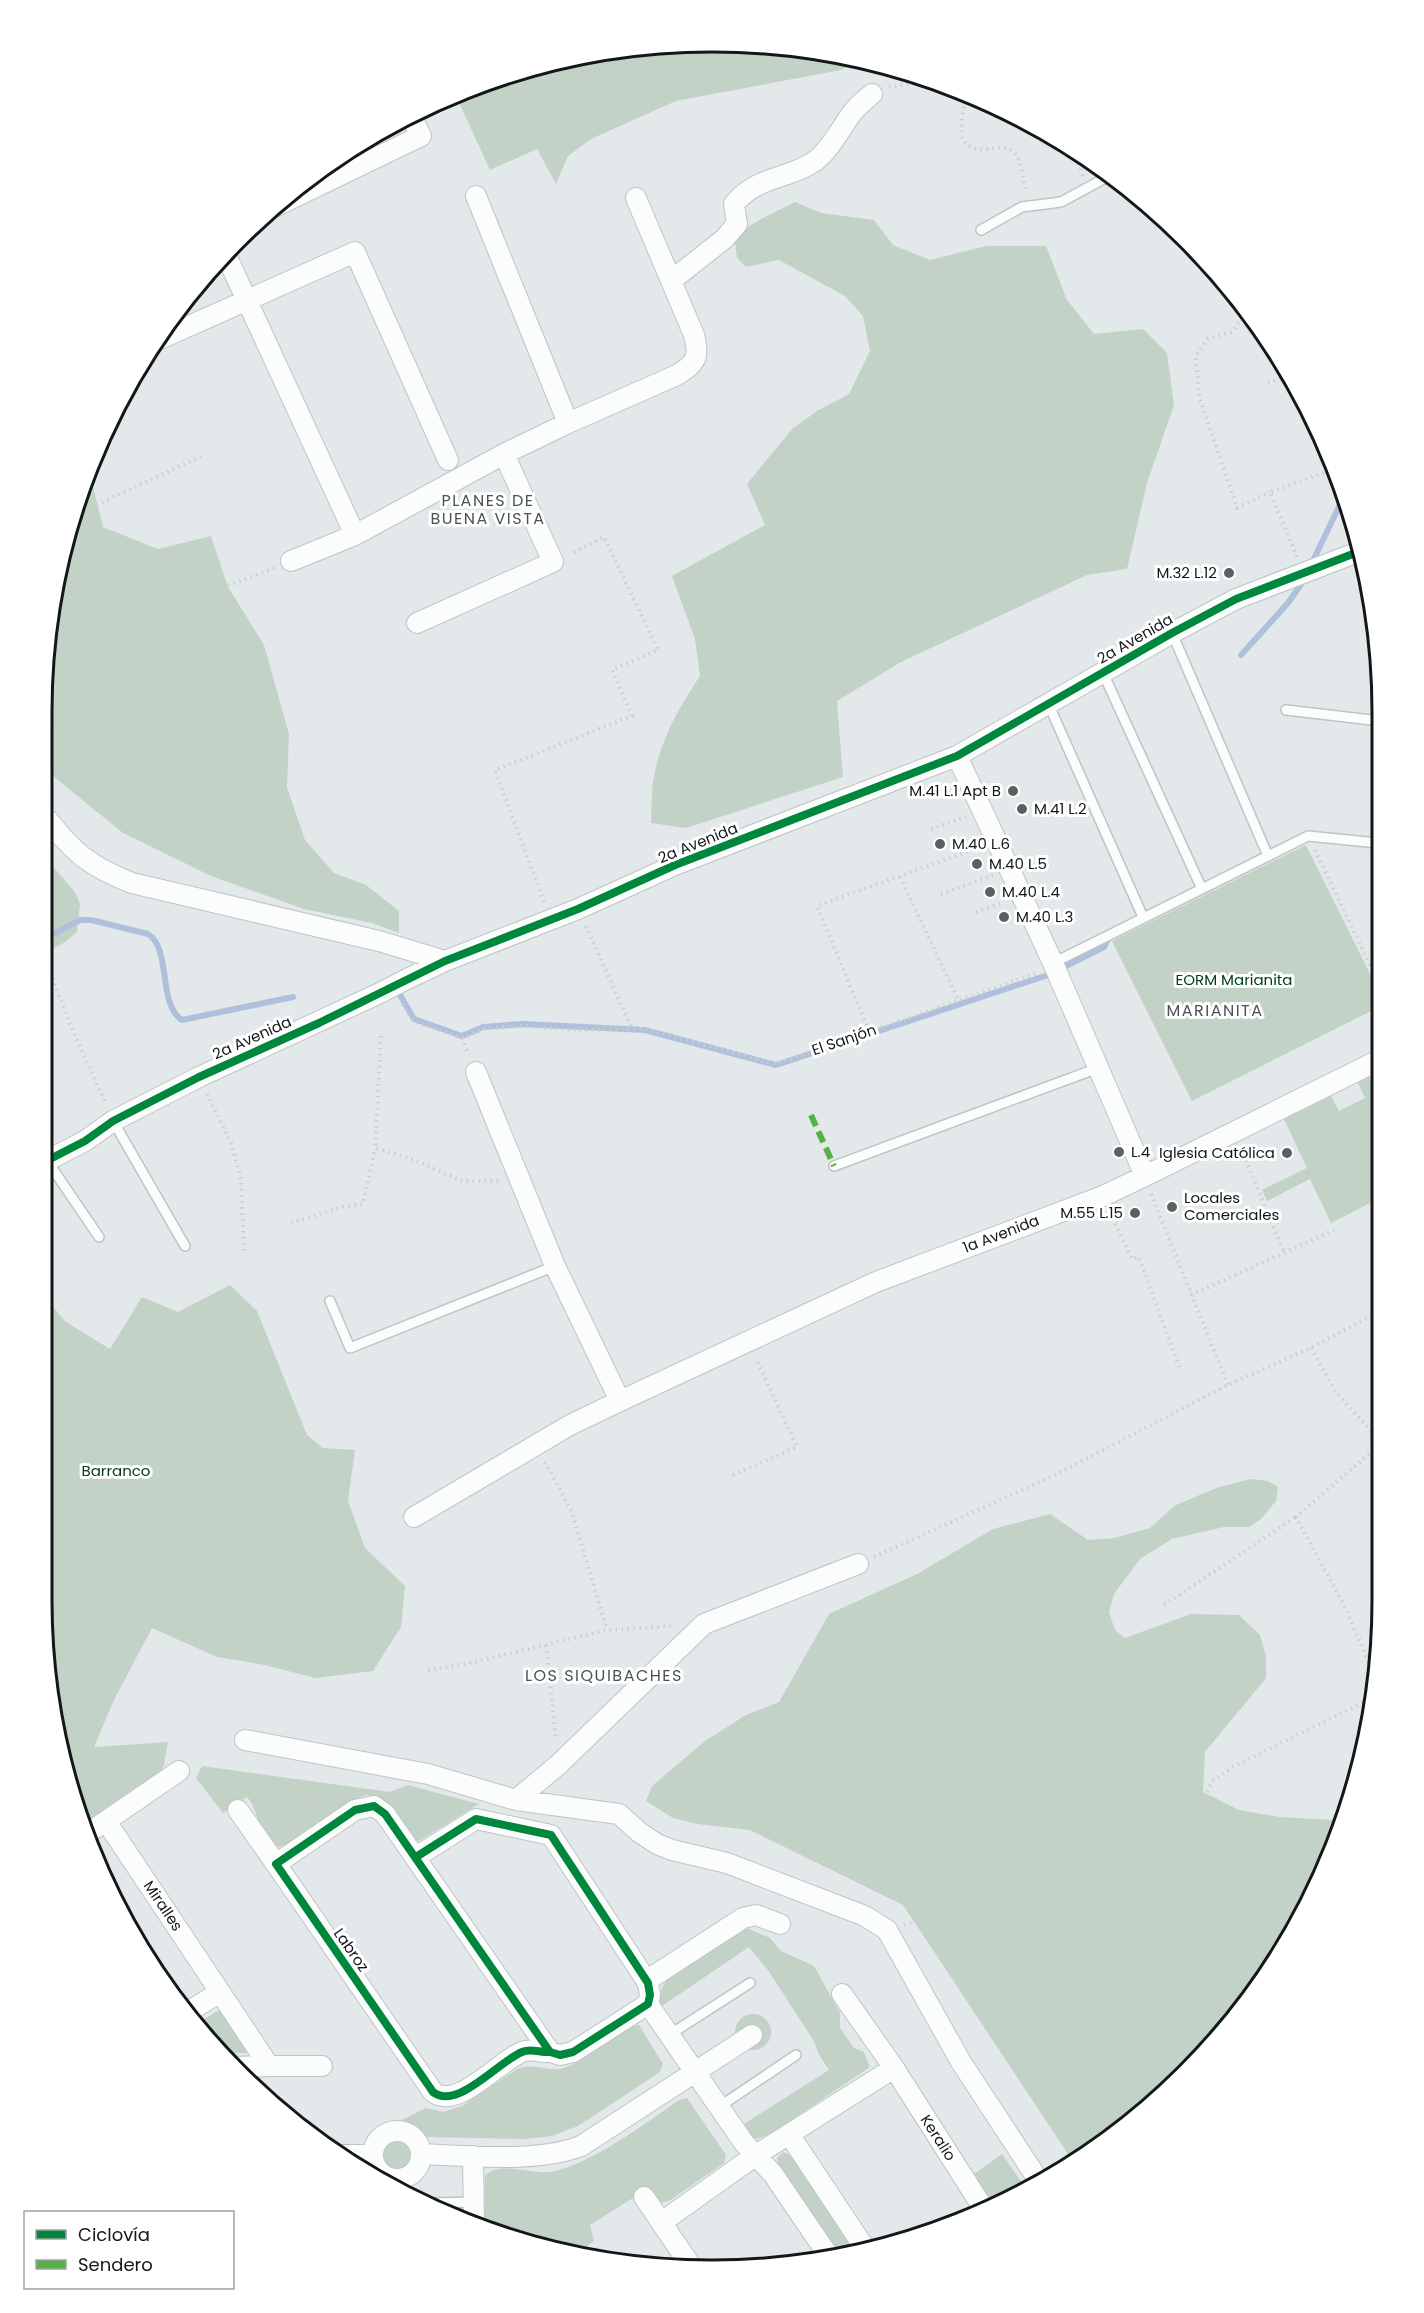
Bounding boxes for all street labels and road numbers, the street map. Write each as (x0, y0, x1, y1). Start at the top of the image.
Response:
street label: 2a Avenida (1093, 608, 1176, 669)
street label: 2a Avenida (655, 817, 741, 868)
street label: 2a Avenida (209, 1011, 295, 1064)
street label: El Sanjón (809, 1019, 879, 1060)
street label: 1a Avenida (960, 1209, 1042, 1258)
street label: Miralles (139, 1876, 188, 1935)
street label: Labroz (329, 1924, 374, 1976)
street label: Keralio (916, 2111, 961, 2165)

